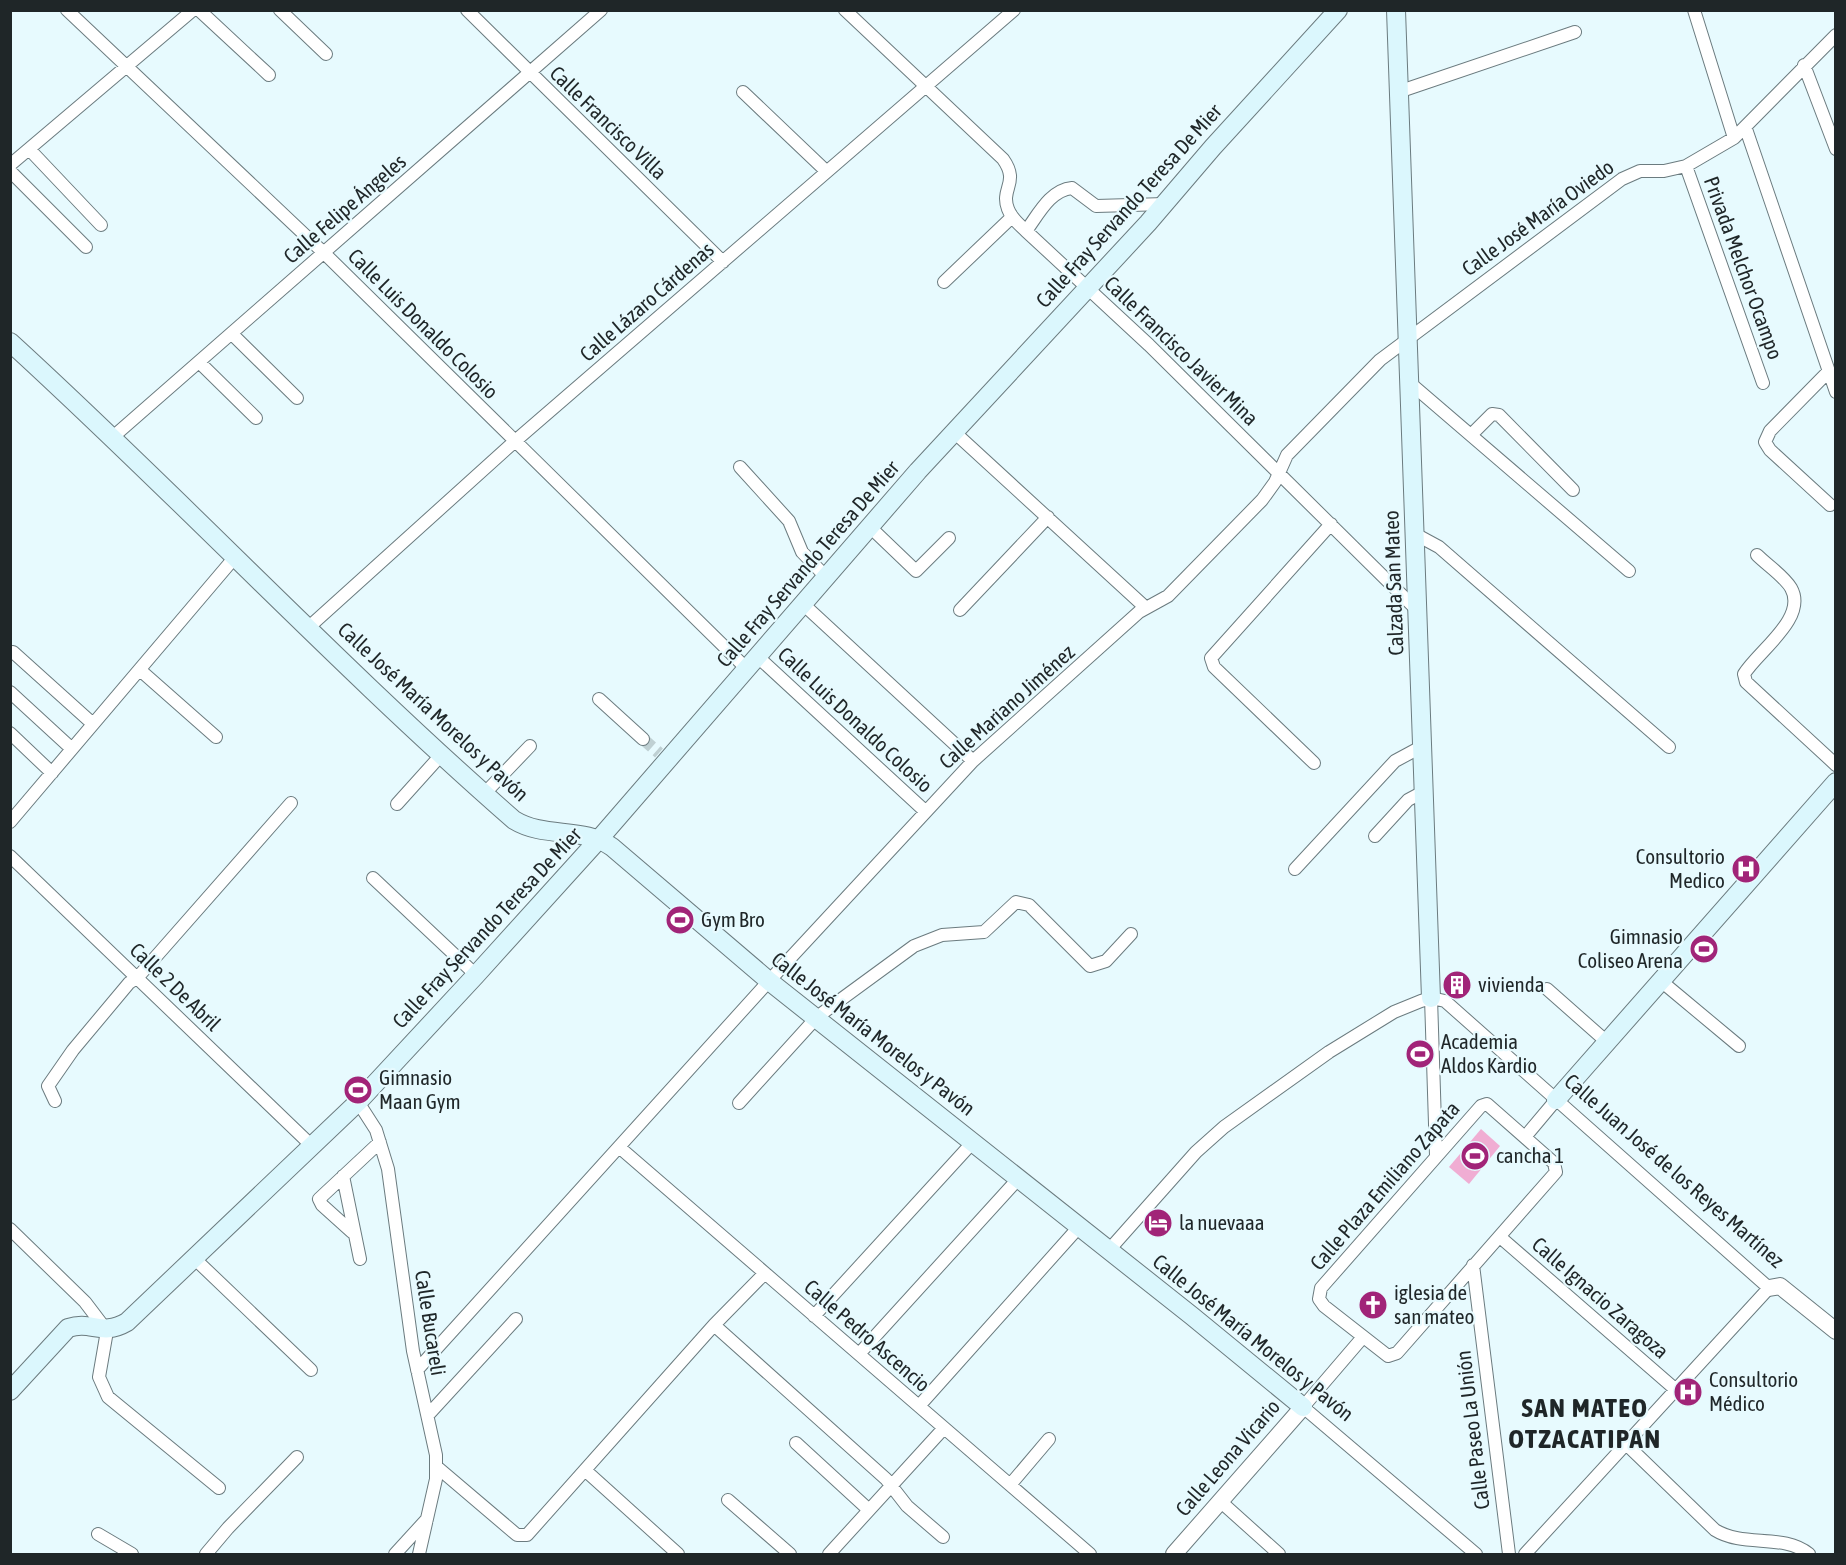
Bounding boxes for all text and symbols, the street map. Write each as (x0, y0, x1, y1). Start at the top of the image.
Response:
street label: Calle Francisco Villa (545, 61, 672, 184)
street label: Calle Fray Servando Teresa De Mier (1031, 98, 1226, 312)
street label: Calle Felipe Ángeles (278, 149, 410, 268)
street label: Calle José María Oviedo (1457, 154, 1618, 280)
street label: Privada Melchor Ocampo (1700, 173, 1788, 362)
street label: Calle Lázaro Cárdenas (575, 237, 718, 366)
street label: Calle Luis Donaldo Colosio (344, 243, 504, 403)
street label: Calle Francisco Javier Mina (1100, 271, 1264, 430)
street label: Calle Fray Servando Teresa De Mier (711, 455, 904, 671)
street label: Calzada San Mateo (1378, 510, 1408, 656)
street label: Calle José María Morelos y Pavón (334, 617, 534, 806)
street label: Calle Mariano Jiménez (934, 639, 1079, 773)
street label: Calle Luis Donaldo Colosio (774, 642, 938, 797)
street label: Calle Fray Servando Teresa De Mier (387, 822, 586, 1033)
place label: Consultorio Medico (1636, 844, 1725, 892)
hospital icon: Consultorio Medico (1730, 853, 1762, 885)
sports icon: Gym Bro (664, 904, 696, 936)
place label: Gym Bro (701, 907, 765, 931)
place label: Gimnasio Coliseo Arena (1578, 924, 1683, 972)
sports icon: Gimnasio Coliseo Arena (1688, 933, 1720, 965)
street label: Calle 2 De Abril (126, 937, 226, 1036)
street label: Calle José María Morelos y Pavón (767, 946, 980, 1120)
building icon: vivienda (1441, 969, 1473, 1001)
place label: vivienda (1478, 972, 1544, 996)
place label: Academia Aldos Kardio (1441, 1029, 1537, 1077)
sports icon: Academia Aldos Kardio (1404, 1038, 1436, 1070)
place label: Gimnasio Maan Gym (379, 1065, 461, 1113)
street label: Calle Juan José de los Reyes Martínez (1560, 1068, 1789, 1272)
sports icon: Gimnasio Maan Gym (342, 1074, 374, 1106)
street label: Calle Plaza Emiliano Zapata (1305, 1096, 1464, 1274)
sports icon: cancha 1 (1459, 1140, 1491, 1172)
place label: cancha 1 (1496, 1143, 1564, 1167)
hotel icon: la nuevaaa (1142, 1207, 1174, 1239)
place label: la nuevaaa (1179, 1210, 1265, 1234)
street label: Calle Ignacio Zaragoza (1528, 1232, 1674, 1363)
street label: Calle José María Morelos y Pavón (1148, 1249, 1359, 1426)
street label: Calle Bucareli (411, 1268, 451, 1377)
street label: Calle Pedro Ascencio (800, 1274, 935, 1396)
place label: iglesia de san mateo (1394, 1280, 1474, 1328)
church icon: iglesia de san mateo (1357, 1289, 1389, 1321)
street label: Calle Paseo La Unión (1450, 1349, 1494, 1511)
place label: Consultorio Médico (1709, 1367, 1798, 1415)
hospital icon: Consultorio Médico (1672, 1376, 1704, 1408)
district label: SAN MATEO OTZACATIPAN (1508, 1392, 1662, 1454)
street label: Calle Leona Vicario (1170, 1394, 1284, 1520)

